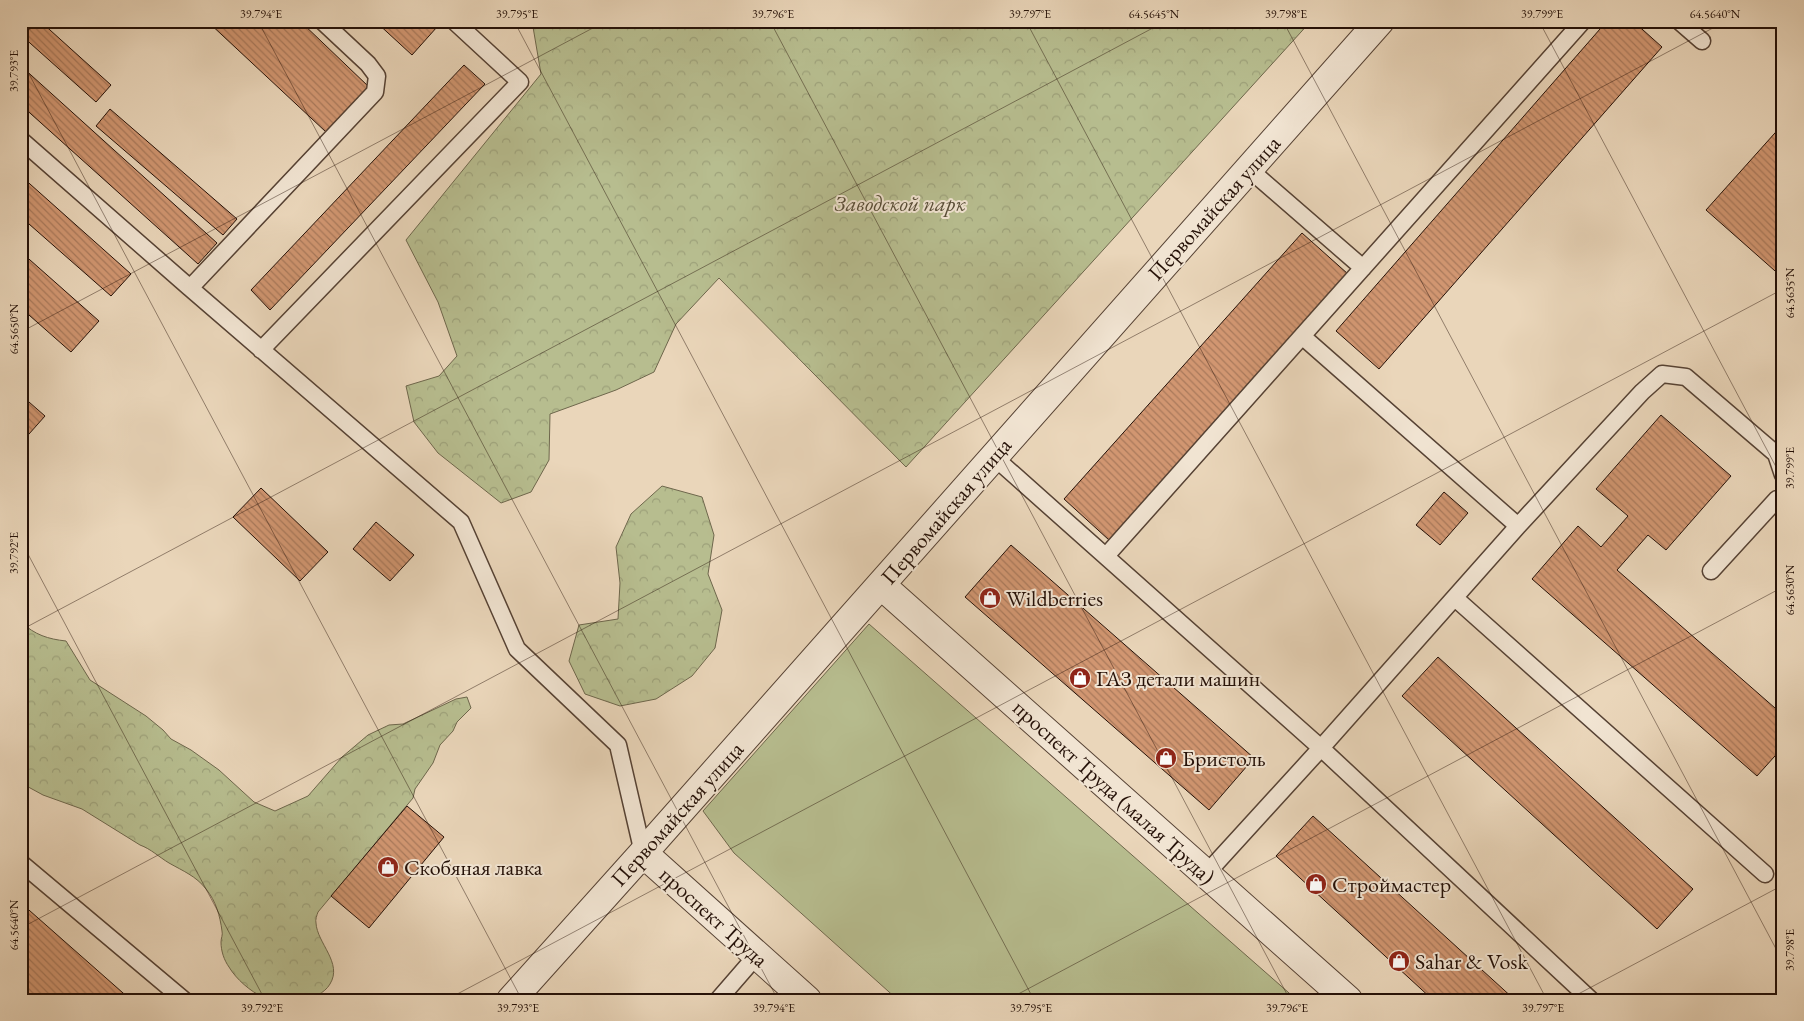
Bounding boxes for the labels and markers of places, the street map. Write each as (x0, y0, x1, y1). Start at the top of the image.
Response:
place label: Wildberries (1006, 584, 1103, 613)
shop icon: Wildberries (978, 586, 1002, 610)
place label: ГАЗ детали машин (1096, 664, 1260, 693)
shop icon: ГАЗ детали машин (1068, 666, 1092, 690)
place label: Бристоль (1182, 744, 1266, 773)
shop icon: Бристоль (1154, 746, 1178, 770)
place label: Скобяная лавка (404, 853, 543, 882)
shop icon: Скобяная лавка (376, 855, 400, 879)
place label: Строймастер (1332, 870, 1451, 899)
shop icon: Строймастер (1304, 872, 1328, 896)
place label: Sahar & Vosk (1415, 947, 1528, 976)
shop icon: Sahar & Vosk (1387, 949, 1411, 973)

